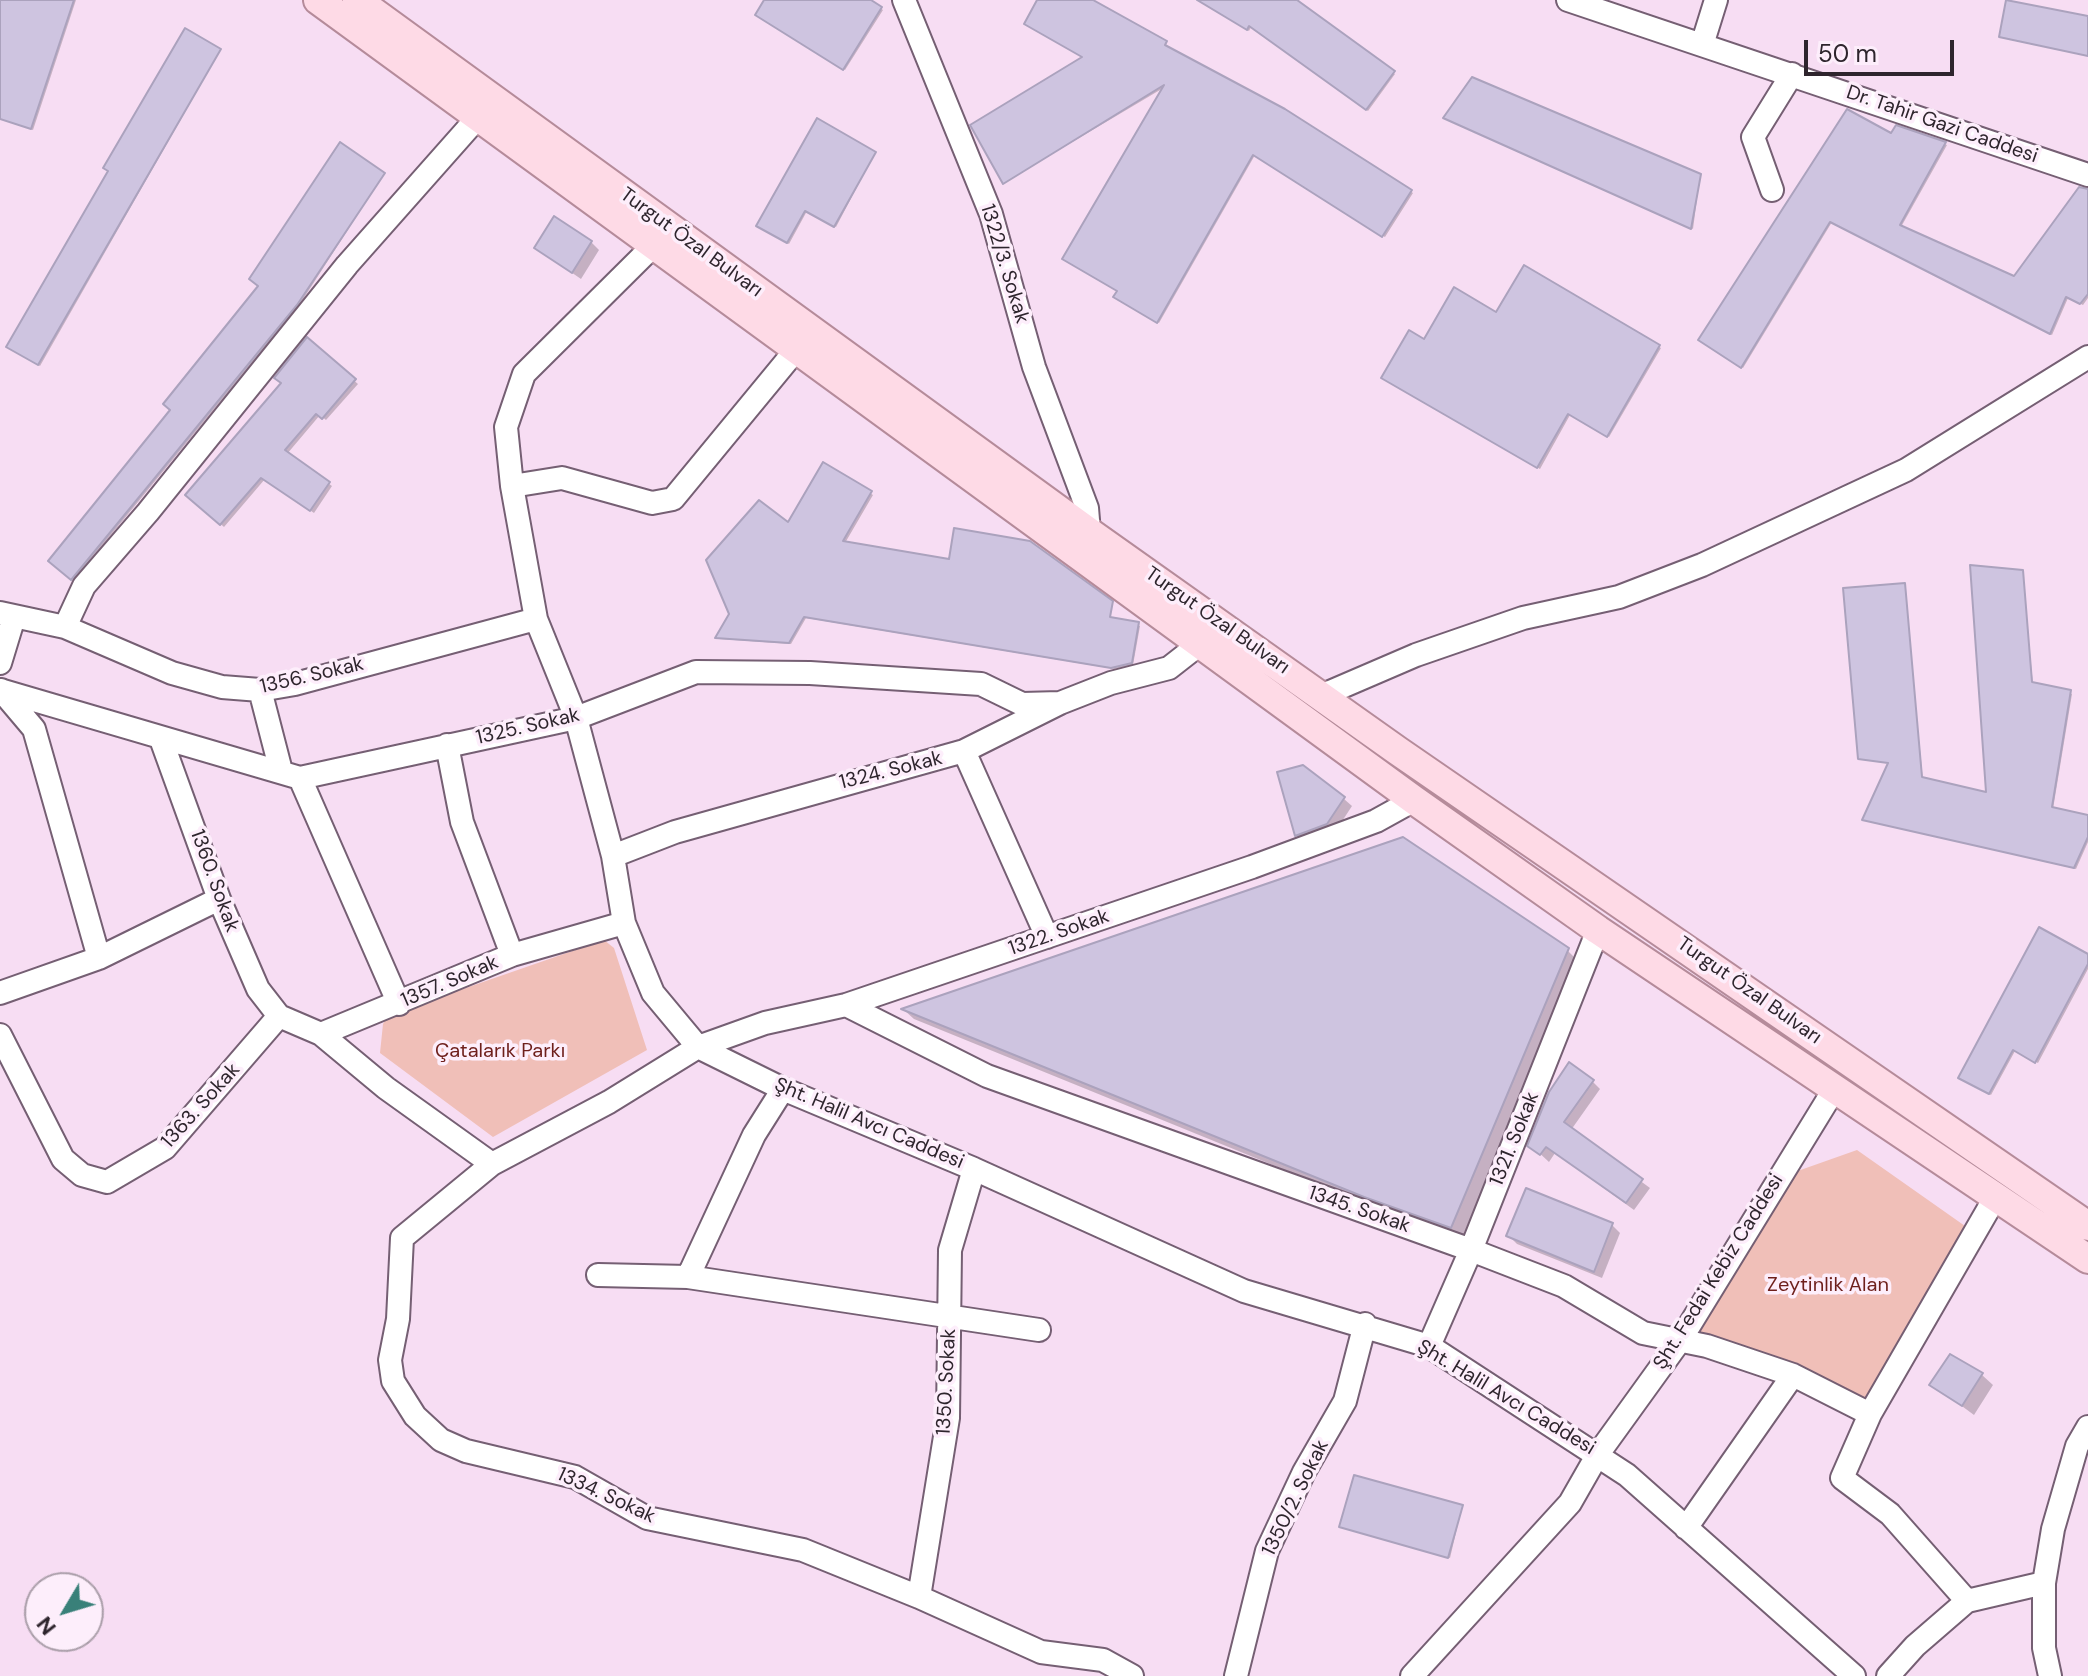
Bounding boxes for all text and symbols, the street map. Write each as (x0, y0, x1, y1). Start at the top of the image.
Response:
scale bar (1808, 24, 1958, 74)
text: 50 m (1818, 38, 1877, 69)
street label: Dr. Tahir Gazi Caddesi (1843, 81, 2041, 169)
street label: Turgut Özal Bulvarı (615, 183, 767, 303)
street label: 1322/3. Sokak (974, 201, 1034, 327)
street label: Turgut Özal Bulvarı (1140, 562, 1294, 680)
street label: 1356. Sokak (258, 652, 366, 700)
street label: 1325. Sokak (474, 703, 582, 751)
street label: 1324. Sokak (837, 747, 945, 795)
street label: 1360. Sokak (184, 827, 244, 935)
street label: 1322. Sokak (1006, 905, 1112, 961)
street label: Turgut Özal Bulvarı (1672, 932, 1826, 1050)
street label: 1357. Sokak (398, 951, 502, 1013)
park label: Çatalarık Parkı (435, 1040, 565, 1064)
street label: 1363. Sokak (157, 1059, 245, 1153)
street label: Şht. Halil Avcı Caddesi (771, 1073, 967, 1175)
street label: 1321. Sokak (1485, 1088, 1545, 1190)
street label: Şht. Fedai Kebiz Caddesi (1649, 1170, 1789, 1374)
street label: 1345. Sokak (1305, 1181, 1413, 1239)
park label: Zeytinlik Alan (1767, 1274, 1889, 1298)
street label: 1350. Sokak (932, 1328, 962, 1436)
street label: Şht. Halil Avcı Caddesi (1412, 1335, 1600, 1461)
street label: 1350/2. Sokak (1258, 1436, 1334, 1560)
street label: 1334. Sokak (553, 1463, 659, 1529)
north arrow (24, 1572, 104, 1652)
text: N (30, 1611, 63, 1641)

